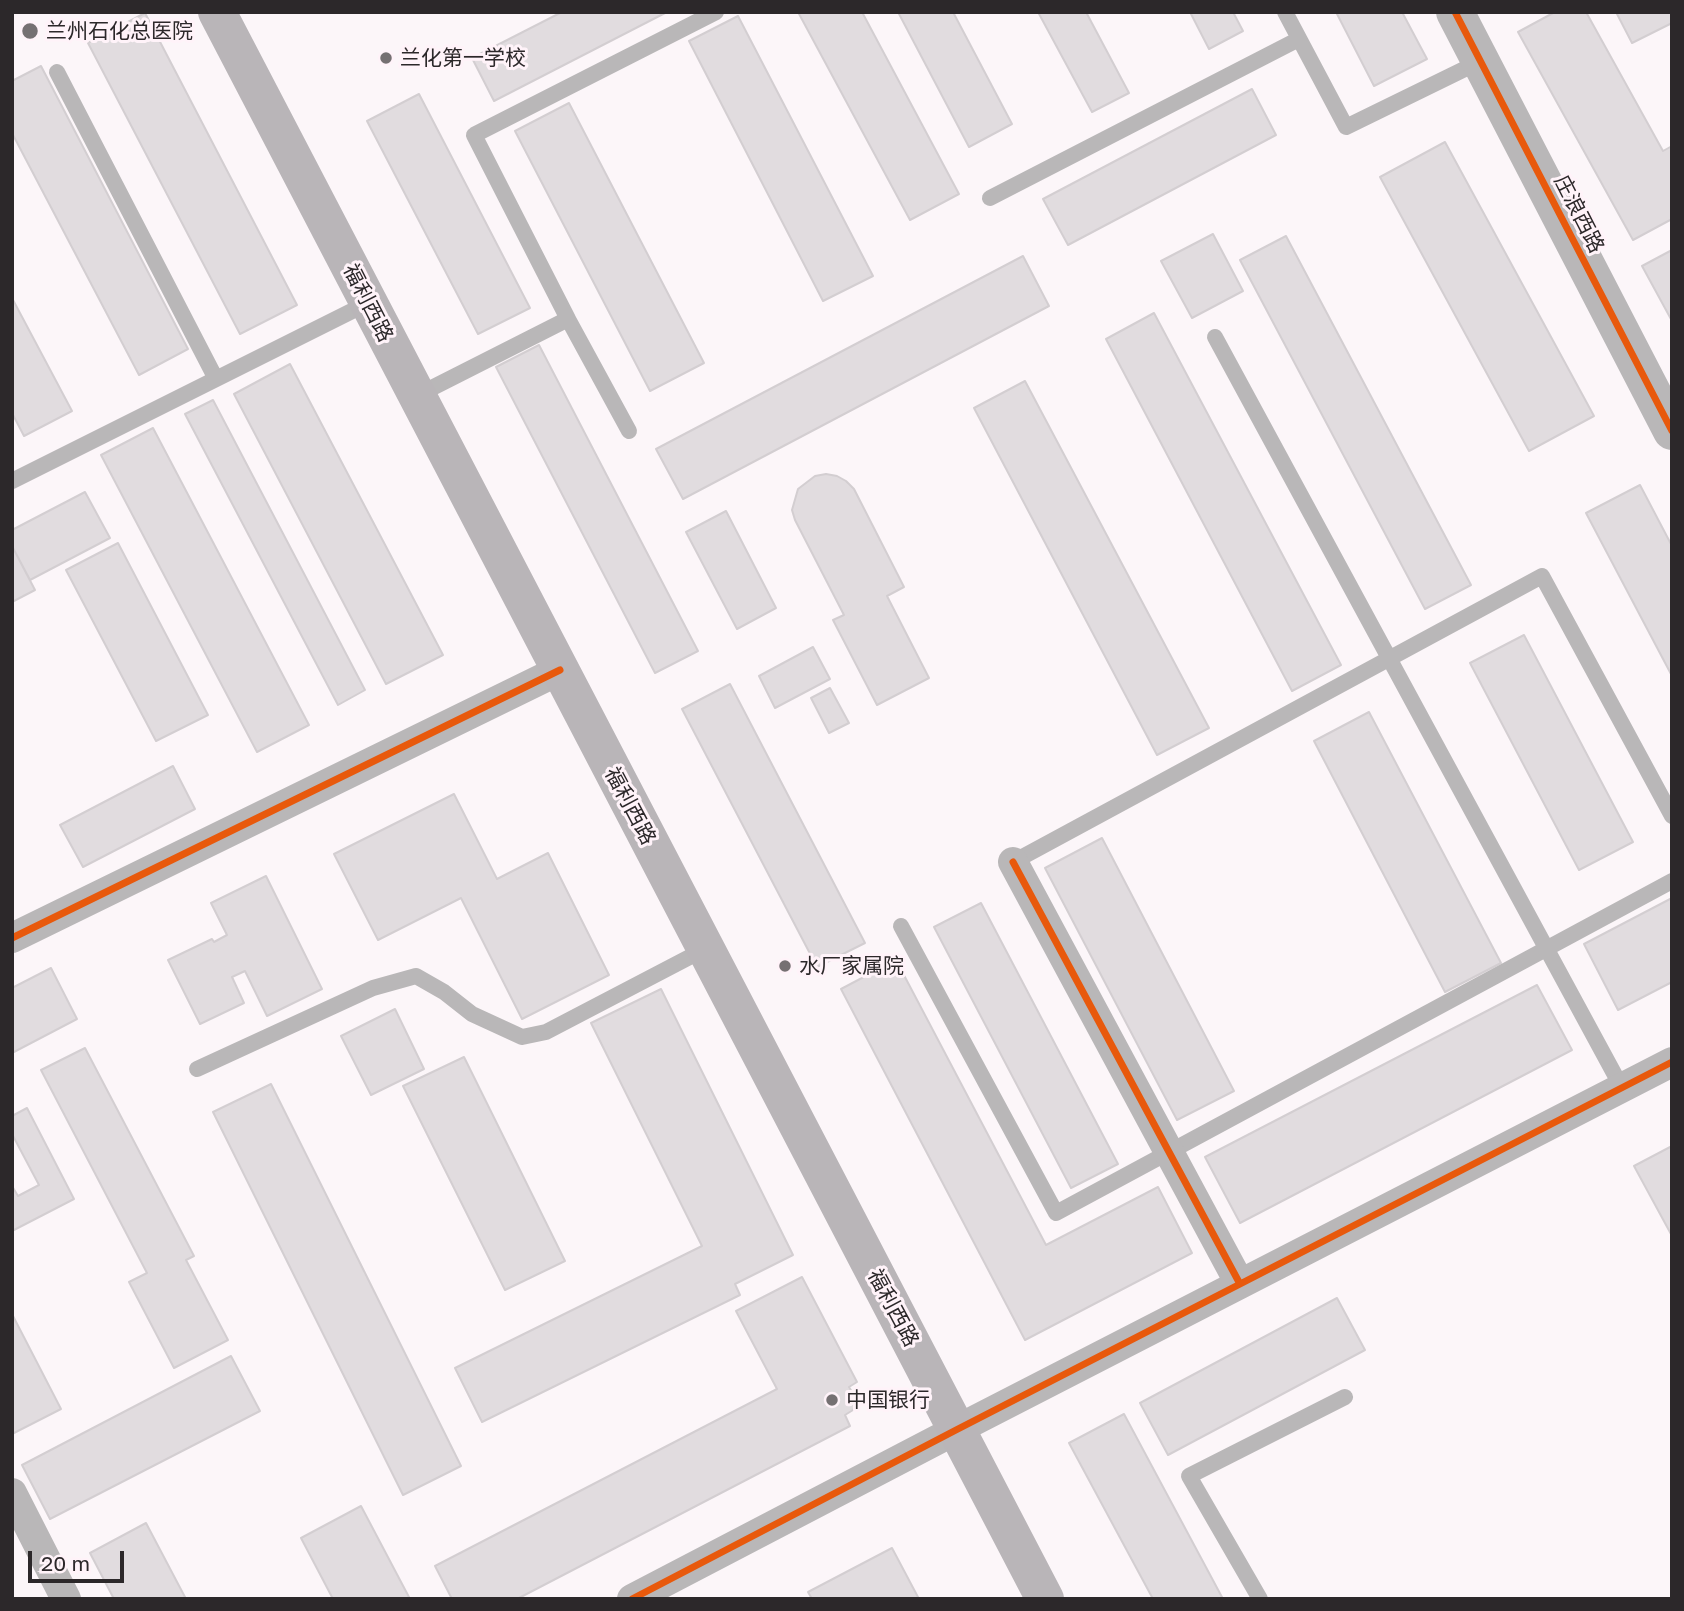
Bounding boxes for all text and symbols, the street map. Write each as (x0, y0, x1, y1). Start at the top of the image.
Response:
place label: 兰州石化总医院 (46, 18, 193, 44)
marker: 兰州石化总医院 (20, 21, 40, 41)
place label: 兰化第一学校 (400, 45, 526, 71)
marker: 兰化第一学校 (378, 50, 394, 66)
street label: 庄浪西路 (1549, 171, 1609, 257)
street label: 福利西路 (338, 260, 398, 346)
street label: 福利西路 (599, 763, 661, 849)
place label: 水厂家属院 (799, 953, 904, 979)
marker: 水厂家属院 (777, 958, 793, 974)
street label: 福利西路 (862, 1265, 924, 1351)
place label: 中国银行 (846, 1387, 930, 1413)
marker: 中国银行 (824, 1392, 840, 1408)
scale bar (32, 1538, 128, 1582)
text: 20 m (41, 1550, 90, 1576)

